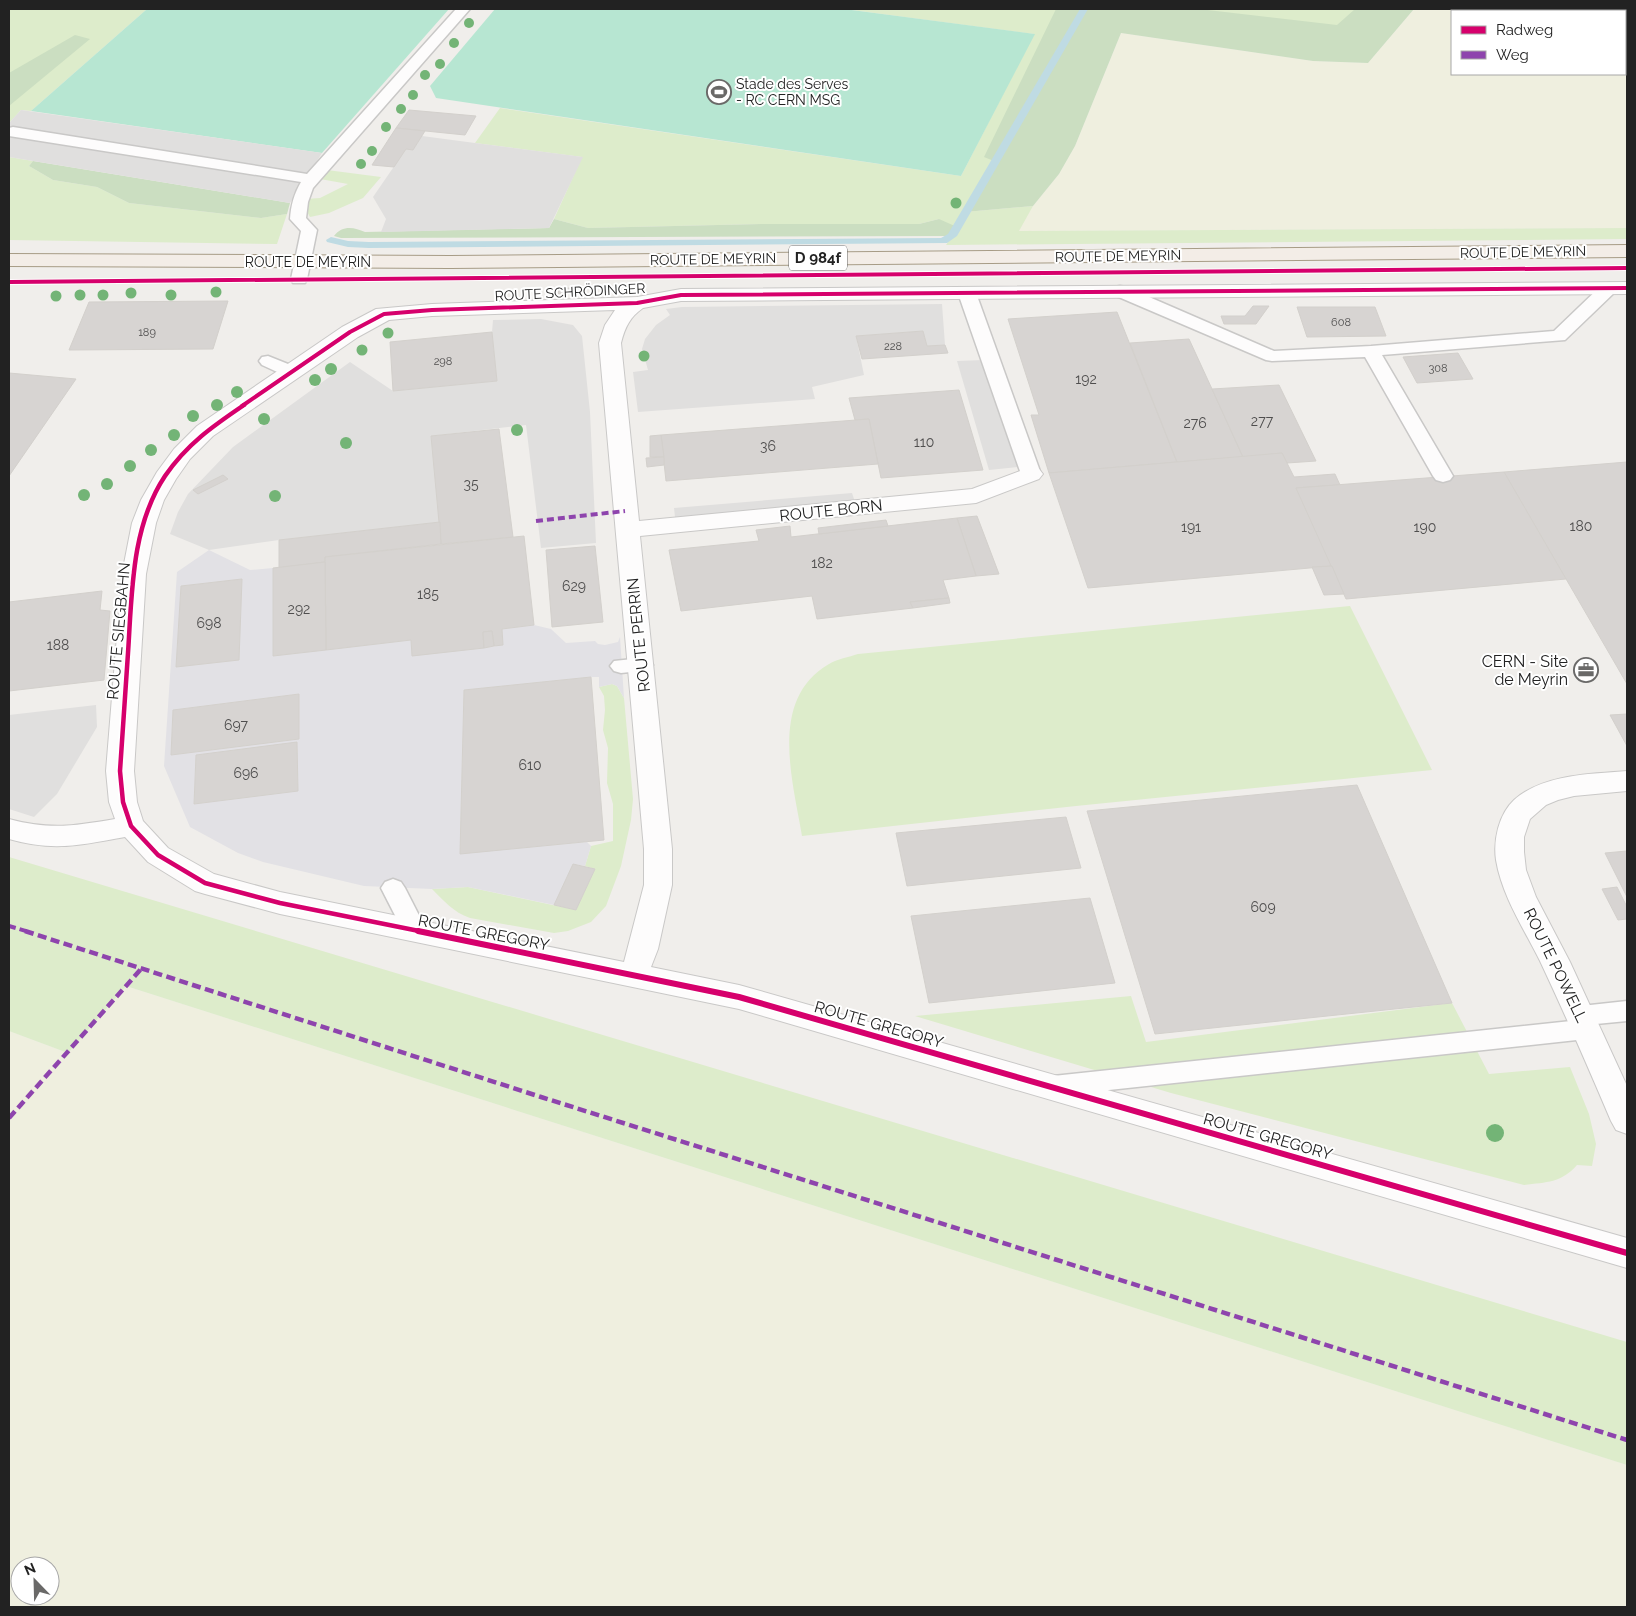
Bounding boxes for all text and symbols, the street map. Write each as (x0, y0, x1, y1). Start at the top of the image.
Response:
legend (1451, 10, 1626, 75)
text: Radweg (1496, 21, 1553, 39)
text: Weg (1496, 46, 1529, 64)
place label: Stade des Serves - RC CERN MSG (736, 76, 849, 108)
sports icon: Stade des Serves - RC CERN MSG (706, 79, 732, 105)
street label: ROUTE DE MEYRIN (1460, 243, 1586, 261)
road number: D 984f (789, 246, 847, 270)
street label: ROUTE DE MEYRIN (1055, 247, 1181, 265)
street label: ROUTE DE MEYRIN (650, 250, 776, 268)
street label: ROUTE DE MEYRIN (245, 254, 371, 270)
street label: ROUTE SCHRÖDINGER (494, 278, 646, 304)
house number: 608 (1331, 316, 1351, 329)
house number: 189 (138, 326, 156, 339)
house number: 228 (884, 340, 902, 353)
house number: 298 (434, 355, 452, 368)
house number: 308 (1428, 362, 1448, 375)
house number: 192 (1075, 371, 1097, 387)
house number: 277 (1251, 413, 1274, 429)
house number: 276 (1183, 415, 1207, 431)
house number: 110 (914, 434, 934, 450)
house number: 36 (760, 438, 776, 454)
house number: 35 (463, 476, 479, 492)
street label: ROUTE BORN (779, 496, 884, 525)
house number: 180 (1570, 518, 1592, 534)
house number: 191 (1181, 519, 1201, 535)
house number: 190 (1414, 519, 1436, 535)
house number: 182 (811, 555, 833, 571)
street label: ROUTE SIEGBAHN (103, 561, 134, 701)
street label: ROUTE PERRIN (623, 577, 654, 693)
house number: 629 (562, 578, 586, 594)
house number: 185 (417, 586, 439, 602)
house number: 292 (288, 601, 310, 617)
house number: 698 (197, 615, 221, 631)
house number: 188 (47, 637, 69, 653)
place label: CERN - Site de Meyrin (1482, 652, 1568, 689)
office icon: CERN - Site de Meyrin (1573, 657, 1599, 683)
house number: 697 (224, 717, 249, 733)
house number: 610 (518, 757, 542, 773)
house number: 696 (233, 765, 259, 781)
house number: 609 (1250, 899, 1276, 915)
street label: ROUTE POWELL (1520, 905, 1592, 1026)
street label: ROUTE GREGORY (417, 910, 552, 955)
street label: ROUTE GREGORY (812, 997, 946, 1052)
street label: ROUTE GREGORY (1201, 1109, 1335, 1164)
north arrow (10, 1556, 60, 1606)
text: N (22, 1560, 38, 1578)

